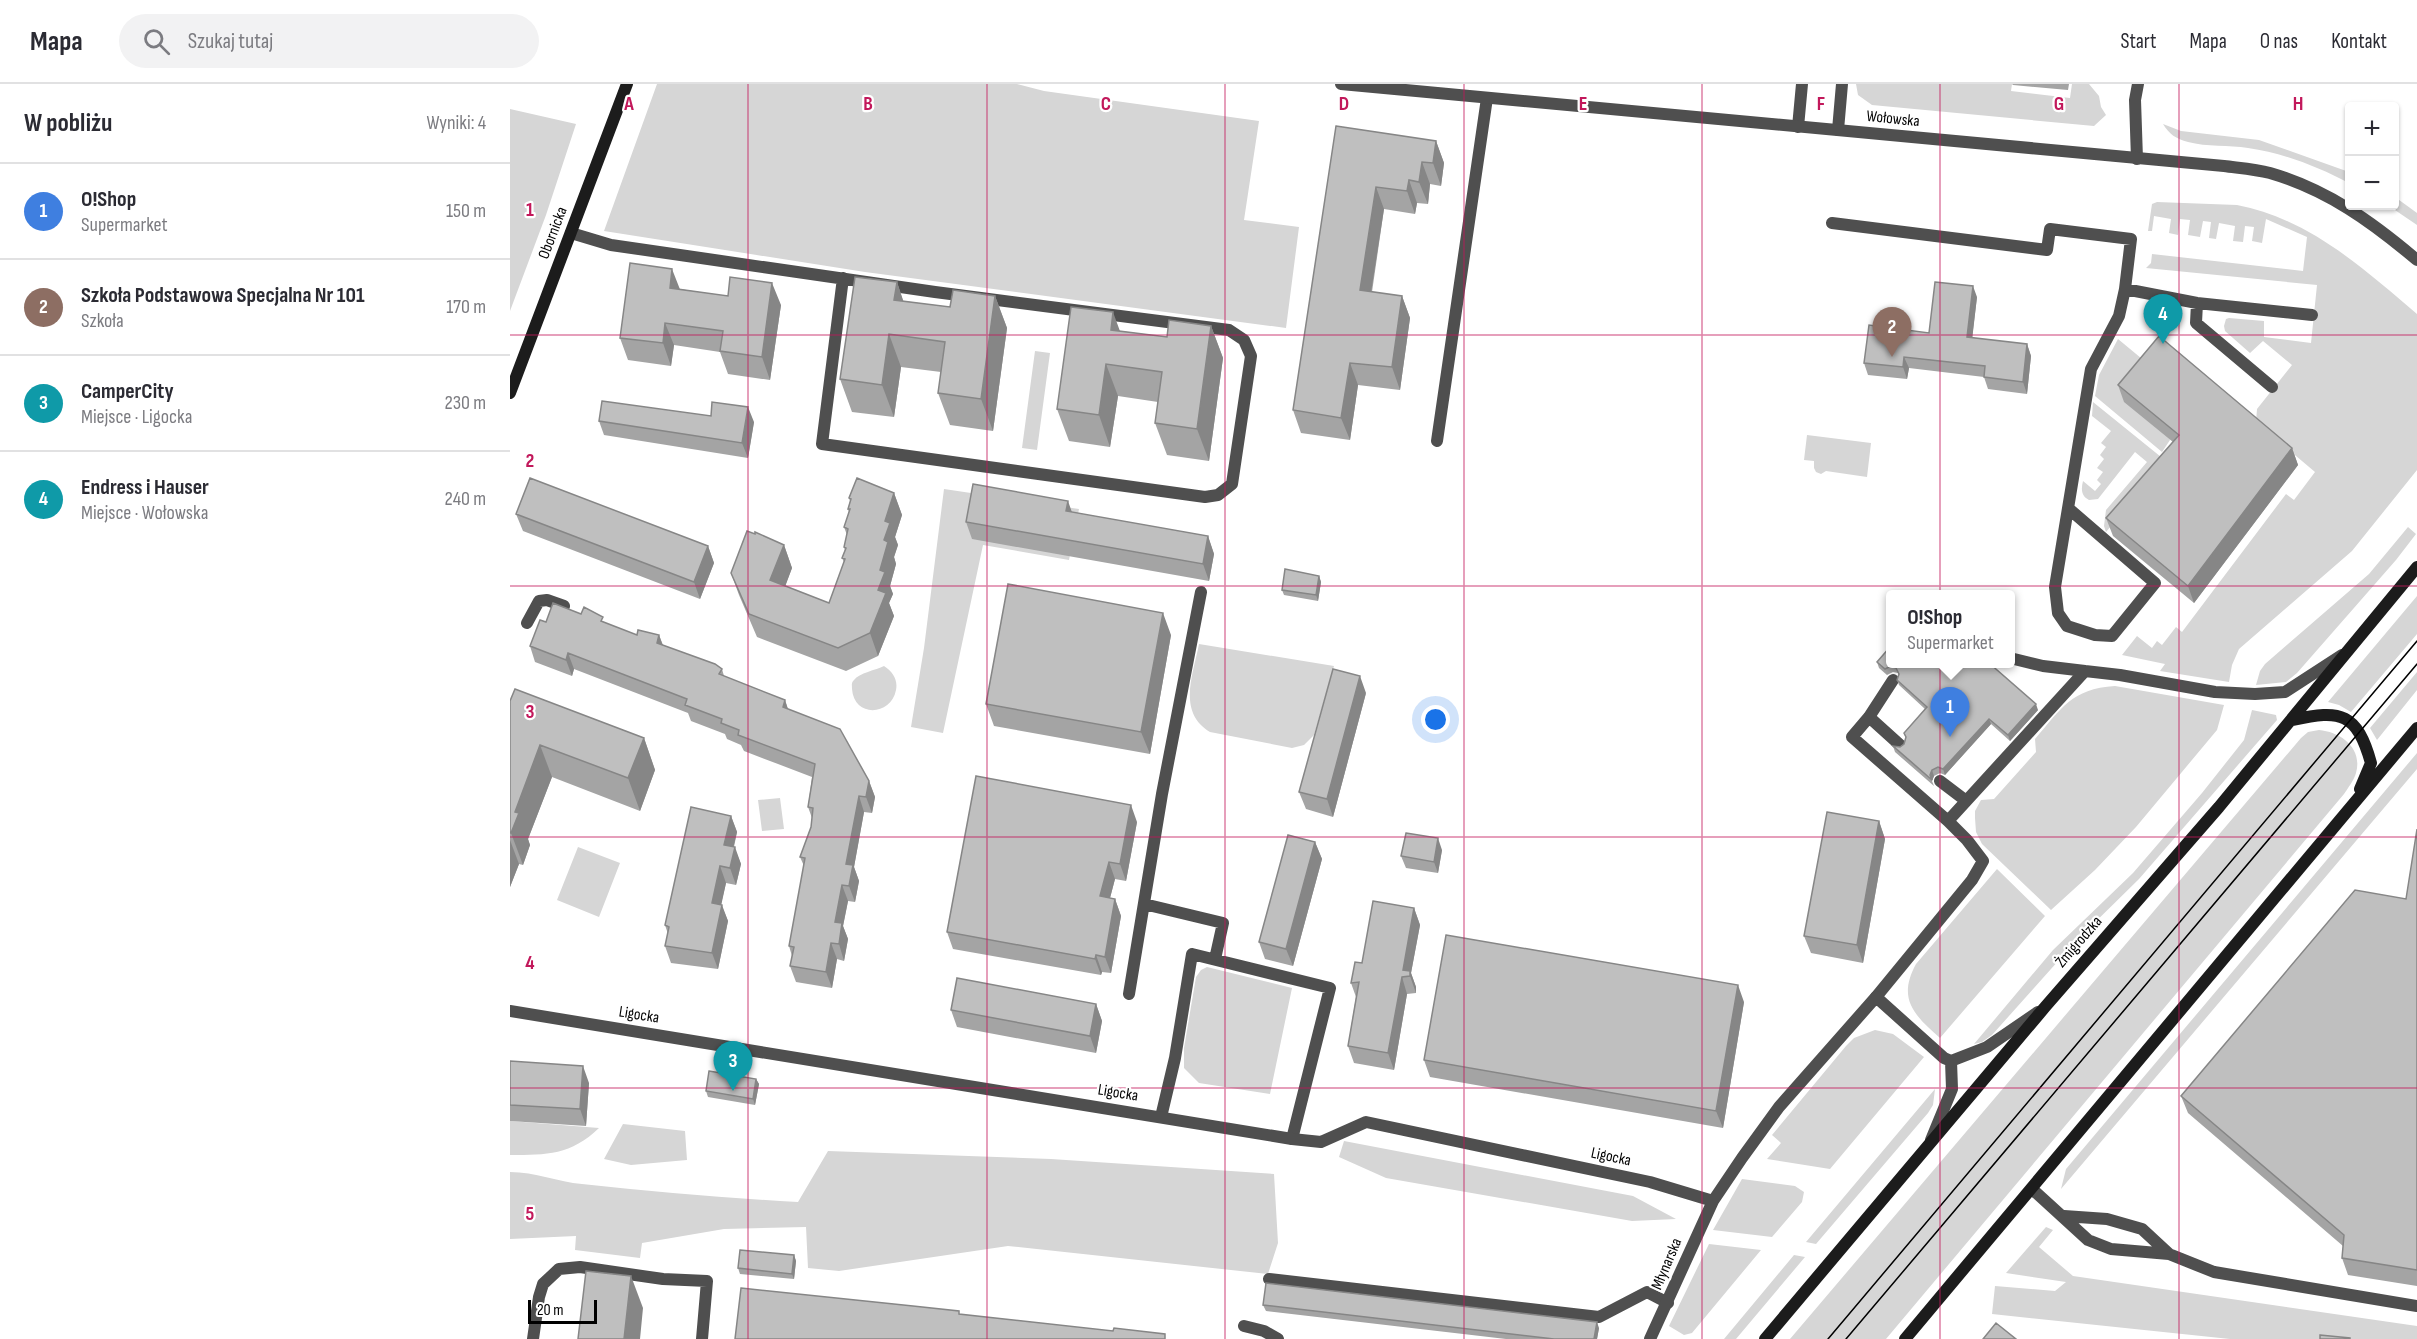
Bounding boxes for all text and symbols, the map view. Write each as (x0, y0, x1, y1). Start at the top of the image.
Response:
search box (119, 14, 539, 68)
text: Mapa (30, 25, 83, 58)
icon: search (140, 25, 173, 58)
text: Szukaj tutaj (188, 28, 273, 55)
text: Start (2120, 29, 2157, 54)
text: Mapa (2190, 29, 2227, 54)
text: O nas (2260, 29, 2298, 54)
text: Kontakt (2331, 29, 2387, 54)
text: A (623, 92, 634, 116)
text: B (863, 92, 873, 116)
text: C (1101, 92, 1111, 116)
text: D (1339, 92, 1349, 116)
text: E (1579, 92, 1587, 116)
text: F (1817, 92, 1825, 116)
text: G (2054, 92, 2064, 116)
text: H (2293, 92, 2303, 116)
map controls (2345, 102, 2399, 210)
button: + (2345, 102, 2399, 156)
street label: Wołowska (1865, 107, 1921, 131)
text: W pobliżu (24, 108, 112, 139)
text: Wyniki: 4 (426, 111, 486, 135)
button: − (2345, 156, 2399, 210)
text: O!Shop (81, 186, 136, 213)
text: 1 (526, 198, 534, 222)
text: 1 (40, 199, 47, 223)
text: 150 m (446, 199, 486, 223)
street label: Obornicka (534, 204, 572, 262)
text: Supermarket (81, 213, 168, 237)
text: Szkoła Podstawowa Specjalna Nr 101 (81, 282, 365, 309)
pin: 4 (2144, 294, 2182, 344)
text: 2 (39, 295, 48, 319)
text: 170 m (446, 295, 486, 319)
pin: 2 (1872, 308, 1912, 357)
text: Szkoła (81, 309, 124, 333)
text: CamperCity (81, 378, 174, 405)
text: 3 (39, 391, 48, 415)
text: 230 m (444, 391, 486, 415)
text: Miejsce · Ligocka (81, 405, 192, 429)
text: 2 (526, 449, 534, 473)
text: Endress i Hauser (81, 474, 209, 501)
text: 4 (39, 487, 48, 511)
text: 240 m (445, 487, 486, 511)
text: Miejsce · Wołowska (81, 501, 208, 525)
popup (1886, 590, 2015, 668)
text: O!Shop (1907, 604, 1962, 631)
text: Supermarket (1907, 631, 1994, 655)
pin: 1 (1930, 688, 1970, 737)
text: 3 (526, 700, 535, 724)
your location (1421, 705, 1450, 734)
street label: Żmigrodzka (2052, 912, 2106, 972)
text: 4 (525, 951, 535, 975)
street label: Ligocka (617, 1002, 661, 1028)
pin: 3 (714, 1042, 752, 1091)
street label: Ligocka (1096, 1080, 1140, 1106)
street label: Ligocka (1589, 1143, 1633, 1171)
text: 5 (526, 1202, 535, 1226)
street label: Młynarska (1648, 1235, 1686, 1293)
scale bar (528, 1297, 597, 1324)
text: 20 m (537, 1301, 564, 1320)

